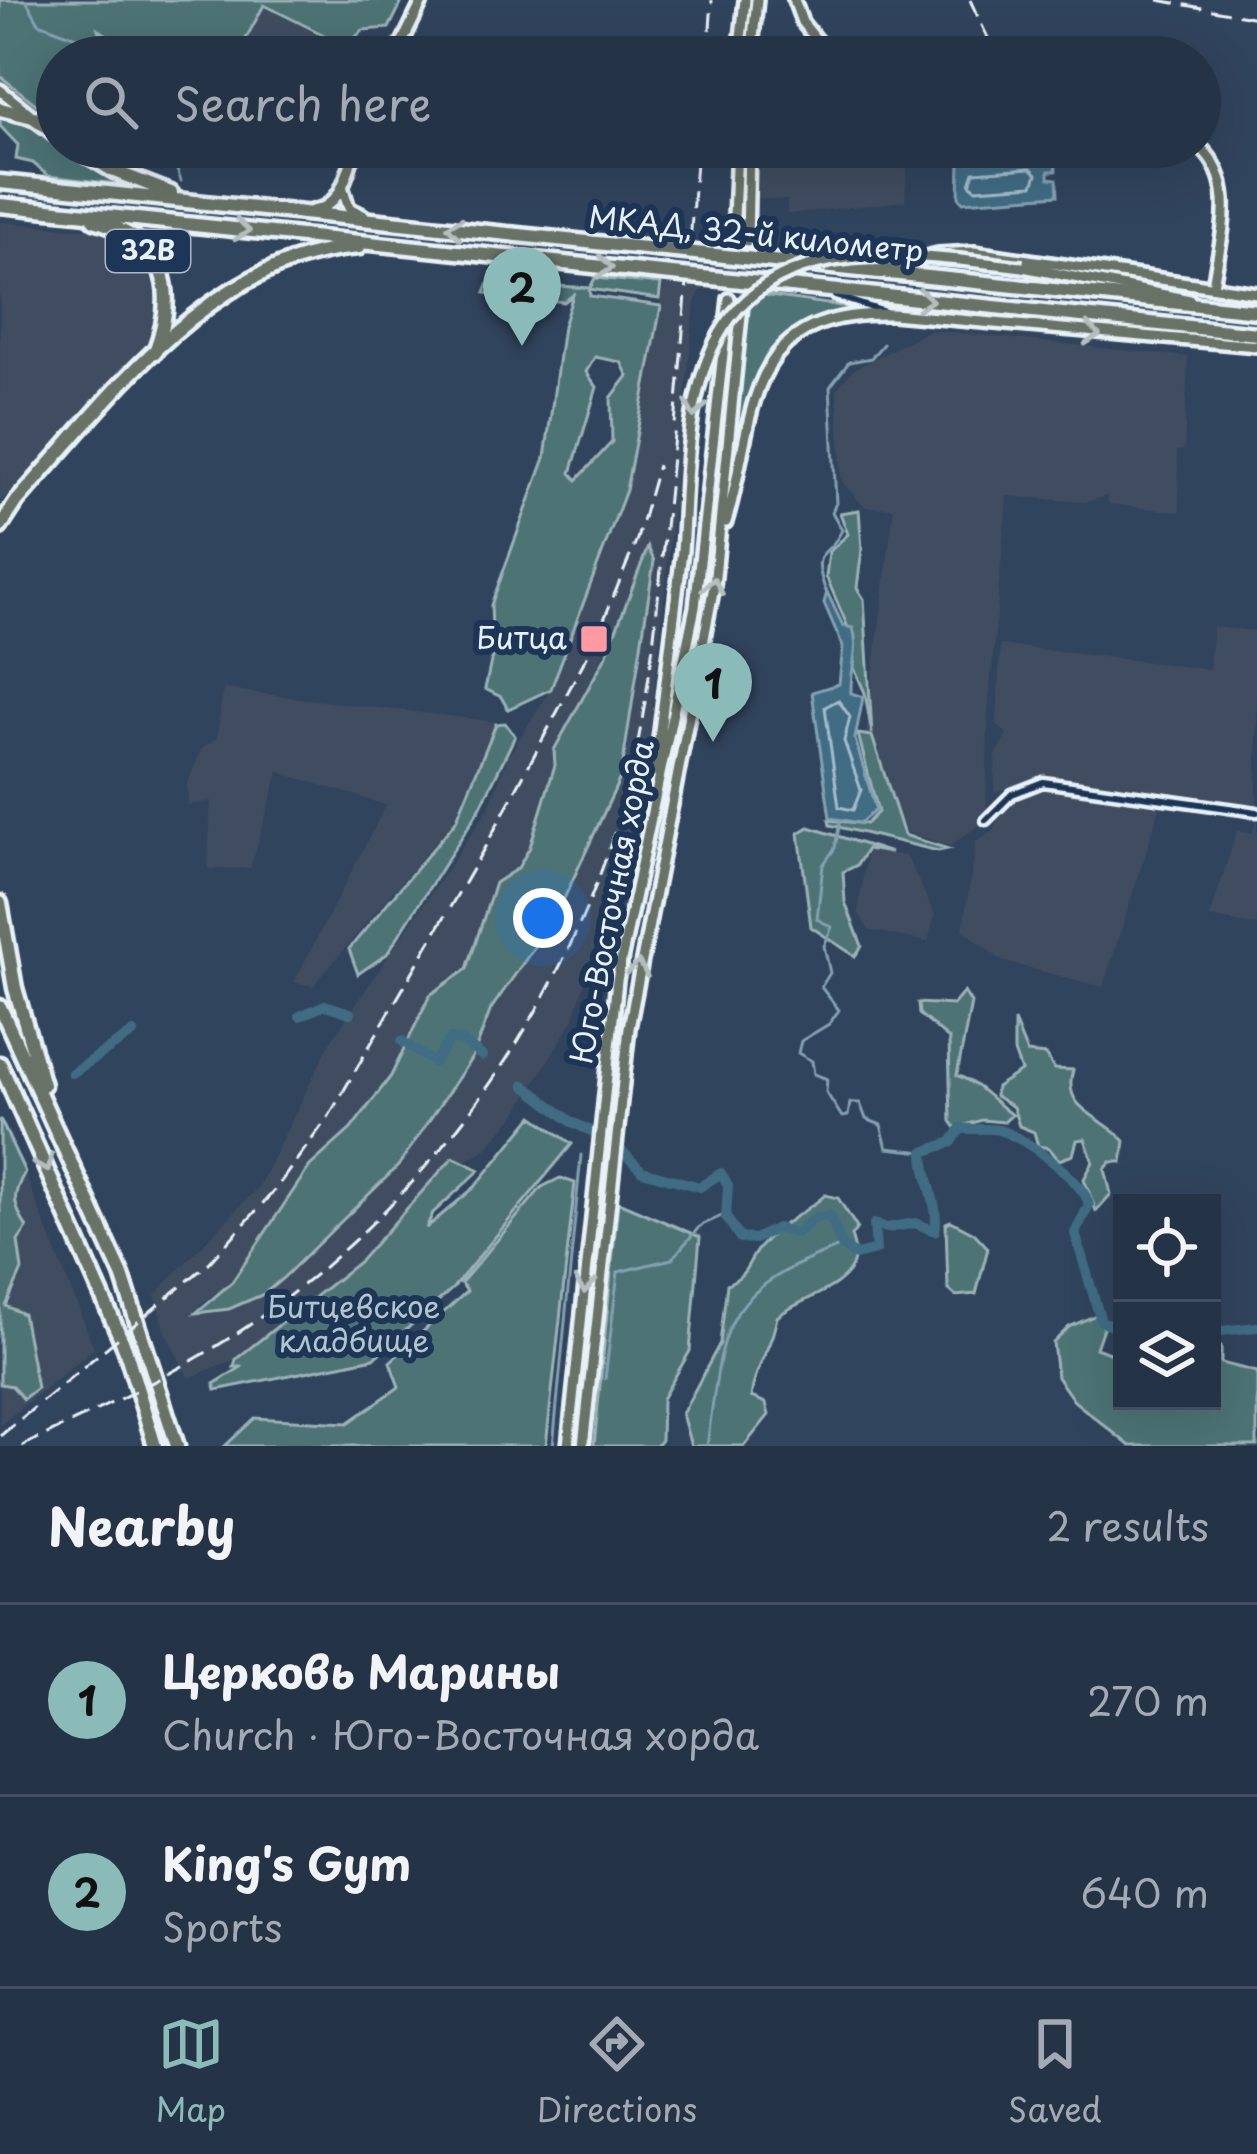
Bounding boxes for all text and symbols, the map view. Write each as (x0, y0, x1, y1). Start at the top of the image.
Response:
search box (36, 36, 1221, 168)
text: Search here (174, 68, 431, 136)
icon: search (78, 69, 144, 135)
street label: МКАД, 32-й километр (587, 193, 926, 272)
one-way arrow (445, 216, 465, 242)
one-way arrow (233, 217, 252, 242)
road number: 32B (106, 230, 190, 272)
pin: 2 (483, 247, 561, 346)
one-way arrow (595, 254, 614, 279)
one-way arrow (915, 286, 935, 312)
one-way arrow (1083, 321, 1102, 346)
one-way arrow (683, 400, 709, 419)
one-way arrow (700, 577, 725, 597)
place label: Битца (476, 614, 567, 659)
marker: Битца (578, 623, 610, 655)
pin: 1 (674, 643, 752, 742)
street label: Юго-Восточная хорда (557, 736, 664, 1067)
your location (513, 888, 573, 948)
one-way arrow (624, 959, 649, 979)
one-way arrow (31, 1152, 55, 1174)
map controls (1113, 1194, 1221, 1410)
button: locate (1113, 1194, 1221, 1302)
one-way arrow (573, 1276, 598, 1295)
park label: Битцевское кладбище (268, 1283, 440, 1362)
button: layers (1113, 1302, 1221, 1410)
text: Nearby (48, 1486, 235, 1563)
text: 2 results (1047, 1495, 1209, 1554)
text: Церковь Марины (162, 1636, 560, 1704)
text: 1 (78, 1670, 96, 1729)
text: 270 m (1087, 1670, 1209, 1729)
text: Church · Юго-Восточная хорда (162, 1704, 759, 1763)
text: King's Gym (162, 1828, 411, 1896)
text: 2 (73, 1862, 101, 1921)
text: 640 m (1081, 1862, 1209, 1921)
text: Sports (162, 1896, 282, 1955)
tab: Map (155, 2011, 226, 2133)
tab: Directions (537, 2011, 697, 2133)
tab: Saved (1008, 2011, 1102, 2133)

